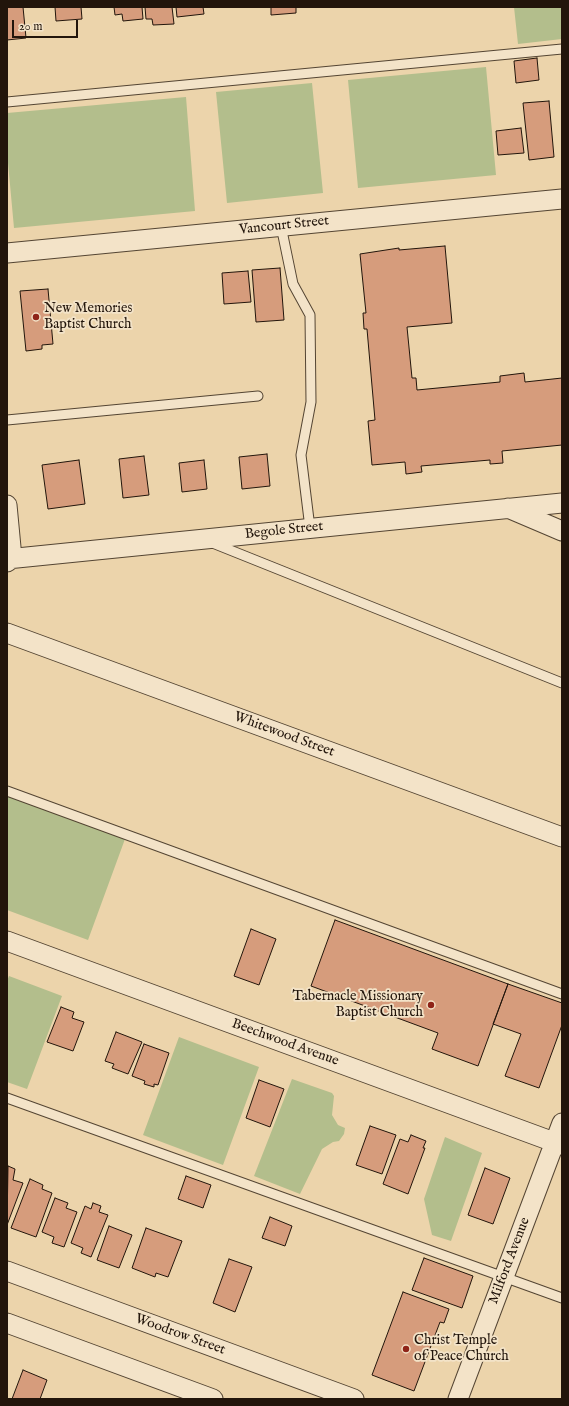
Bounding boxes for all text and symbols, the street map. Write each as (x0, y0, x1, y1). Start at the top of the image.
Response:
scale bar (14, 12, 80, 38)
text: 20 m (19, 19, 42, 34)
street label: Vancourt Street (238, 213, 330, 239)
place label: New Memories Baptist Church (44, 301, 132, 334)
marker: New Memories Baptist Church (31, 312, 41, 322)
street label: Begole Street (244, 519, 324, 543)
street label: Whitewood Street (231, 709, 337, 761)
place label: Tabernacle Missionary Baptist Church (293, 989, 423, 1022)
marker: Tabernacle Missionary Baptist Church (426, 1000, 436, 1010)
street label: Beechwood Avenue (229, 1016, 341, 1070)
street label: Milford Avenue (486, 1215, 534, 1307)
street label: Woodrow Street (133, 1311, 227, 1359)
place label: Christ Temple of Peace Church (414, 1333, 509, 1366)
marker: Christ Temple of Peace Church (401, 1344, 411, 1354)

